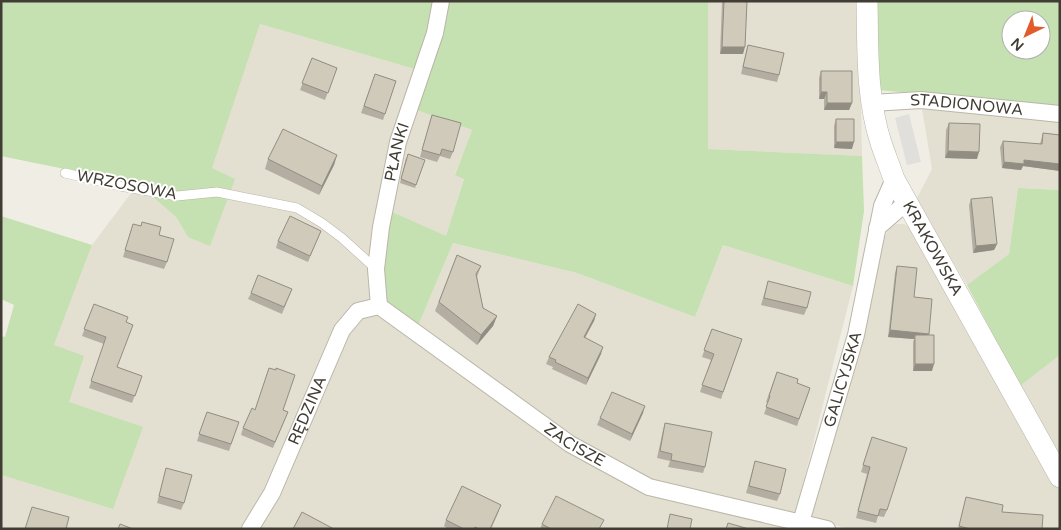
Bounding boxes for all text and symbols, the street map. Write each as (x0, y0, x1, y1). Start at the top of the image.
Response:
north arrow (1001, 10, 1051, 60)
text: N (1008, 34, 1027, 54)
street label: STADIONOWA (910, 90, 1024, 120)
street label: PŁANKI (380, 120, 414, 183)
street label: WRZOSOWA (75, 165, 179, 205)
street label: KRAKOWSKA (898, 197, 967, 300)
street label: GALICYJSKA (819, 329, 867, 430)
street label: RĘDZINA (284, 373, 331, 448)
street label: ZACISZE (540, 419, 608, 471)

